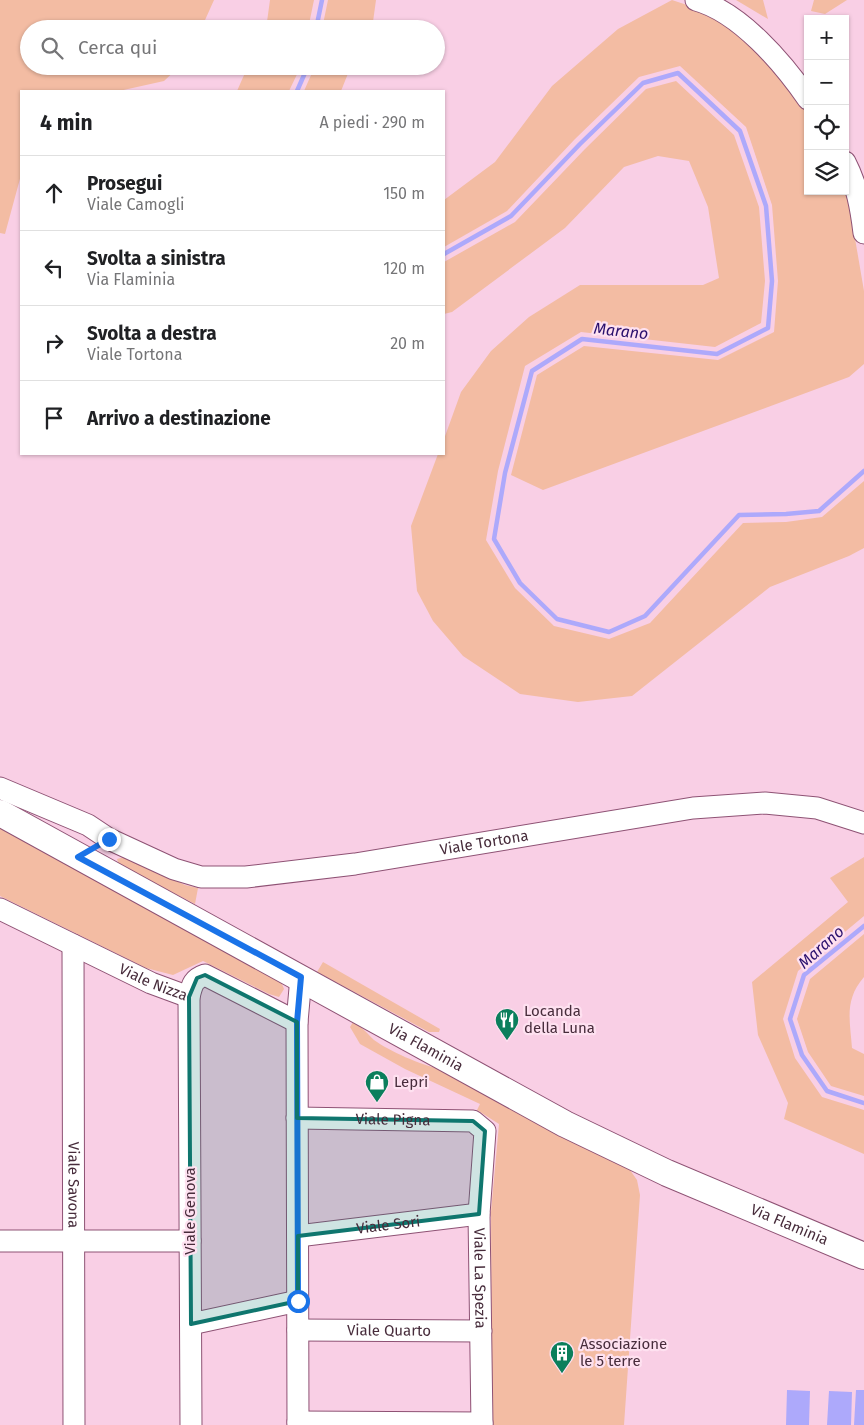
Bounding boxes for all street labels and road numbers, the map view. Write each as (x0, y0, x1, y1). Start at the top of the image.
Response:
street label: Viale Tortona (438, 826, 530, 859)
street label: Viale Nizza (116, 960, 190, 1005)
street label: Via Flaminia (385, 1020, 466, 1075)
street label: Viale Pigna (355, 1110, 431, 1129)
street label: Viale Savona (64, 1142, 83, 1228)
street label: Viale Genova (181, 1167, 199, 1255)
street label: Via Flaminia (748, 1200, 831, 1249)
street label: Viale Sori (355, 1212, 421, 1238)
street label: Viale La Spezia (470, 1228, 490, 1329)
street label: Viale Quarto (347, 1321, 431, 1340)

